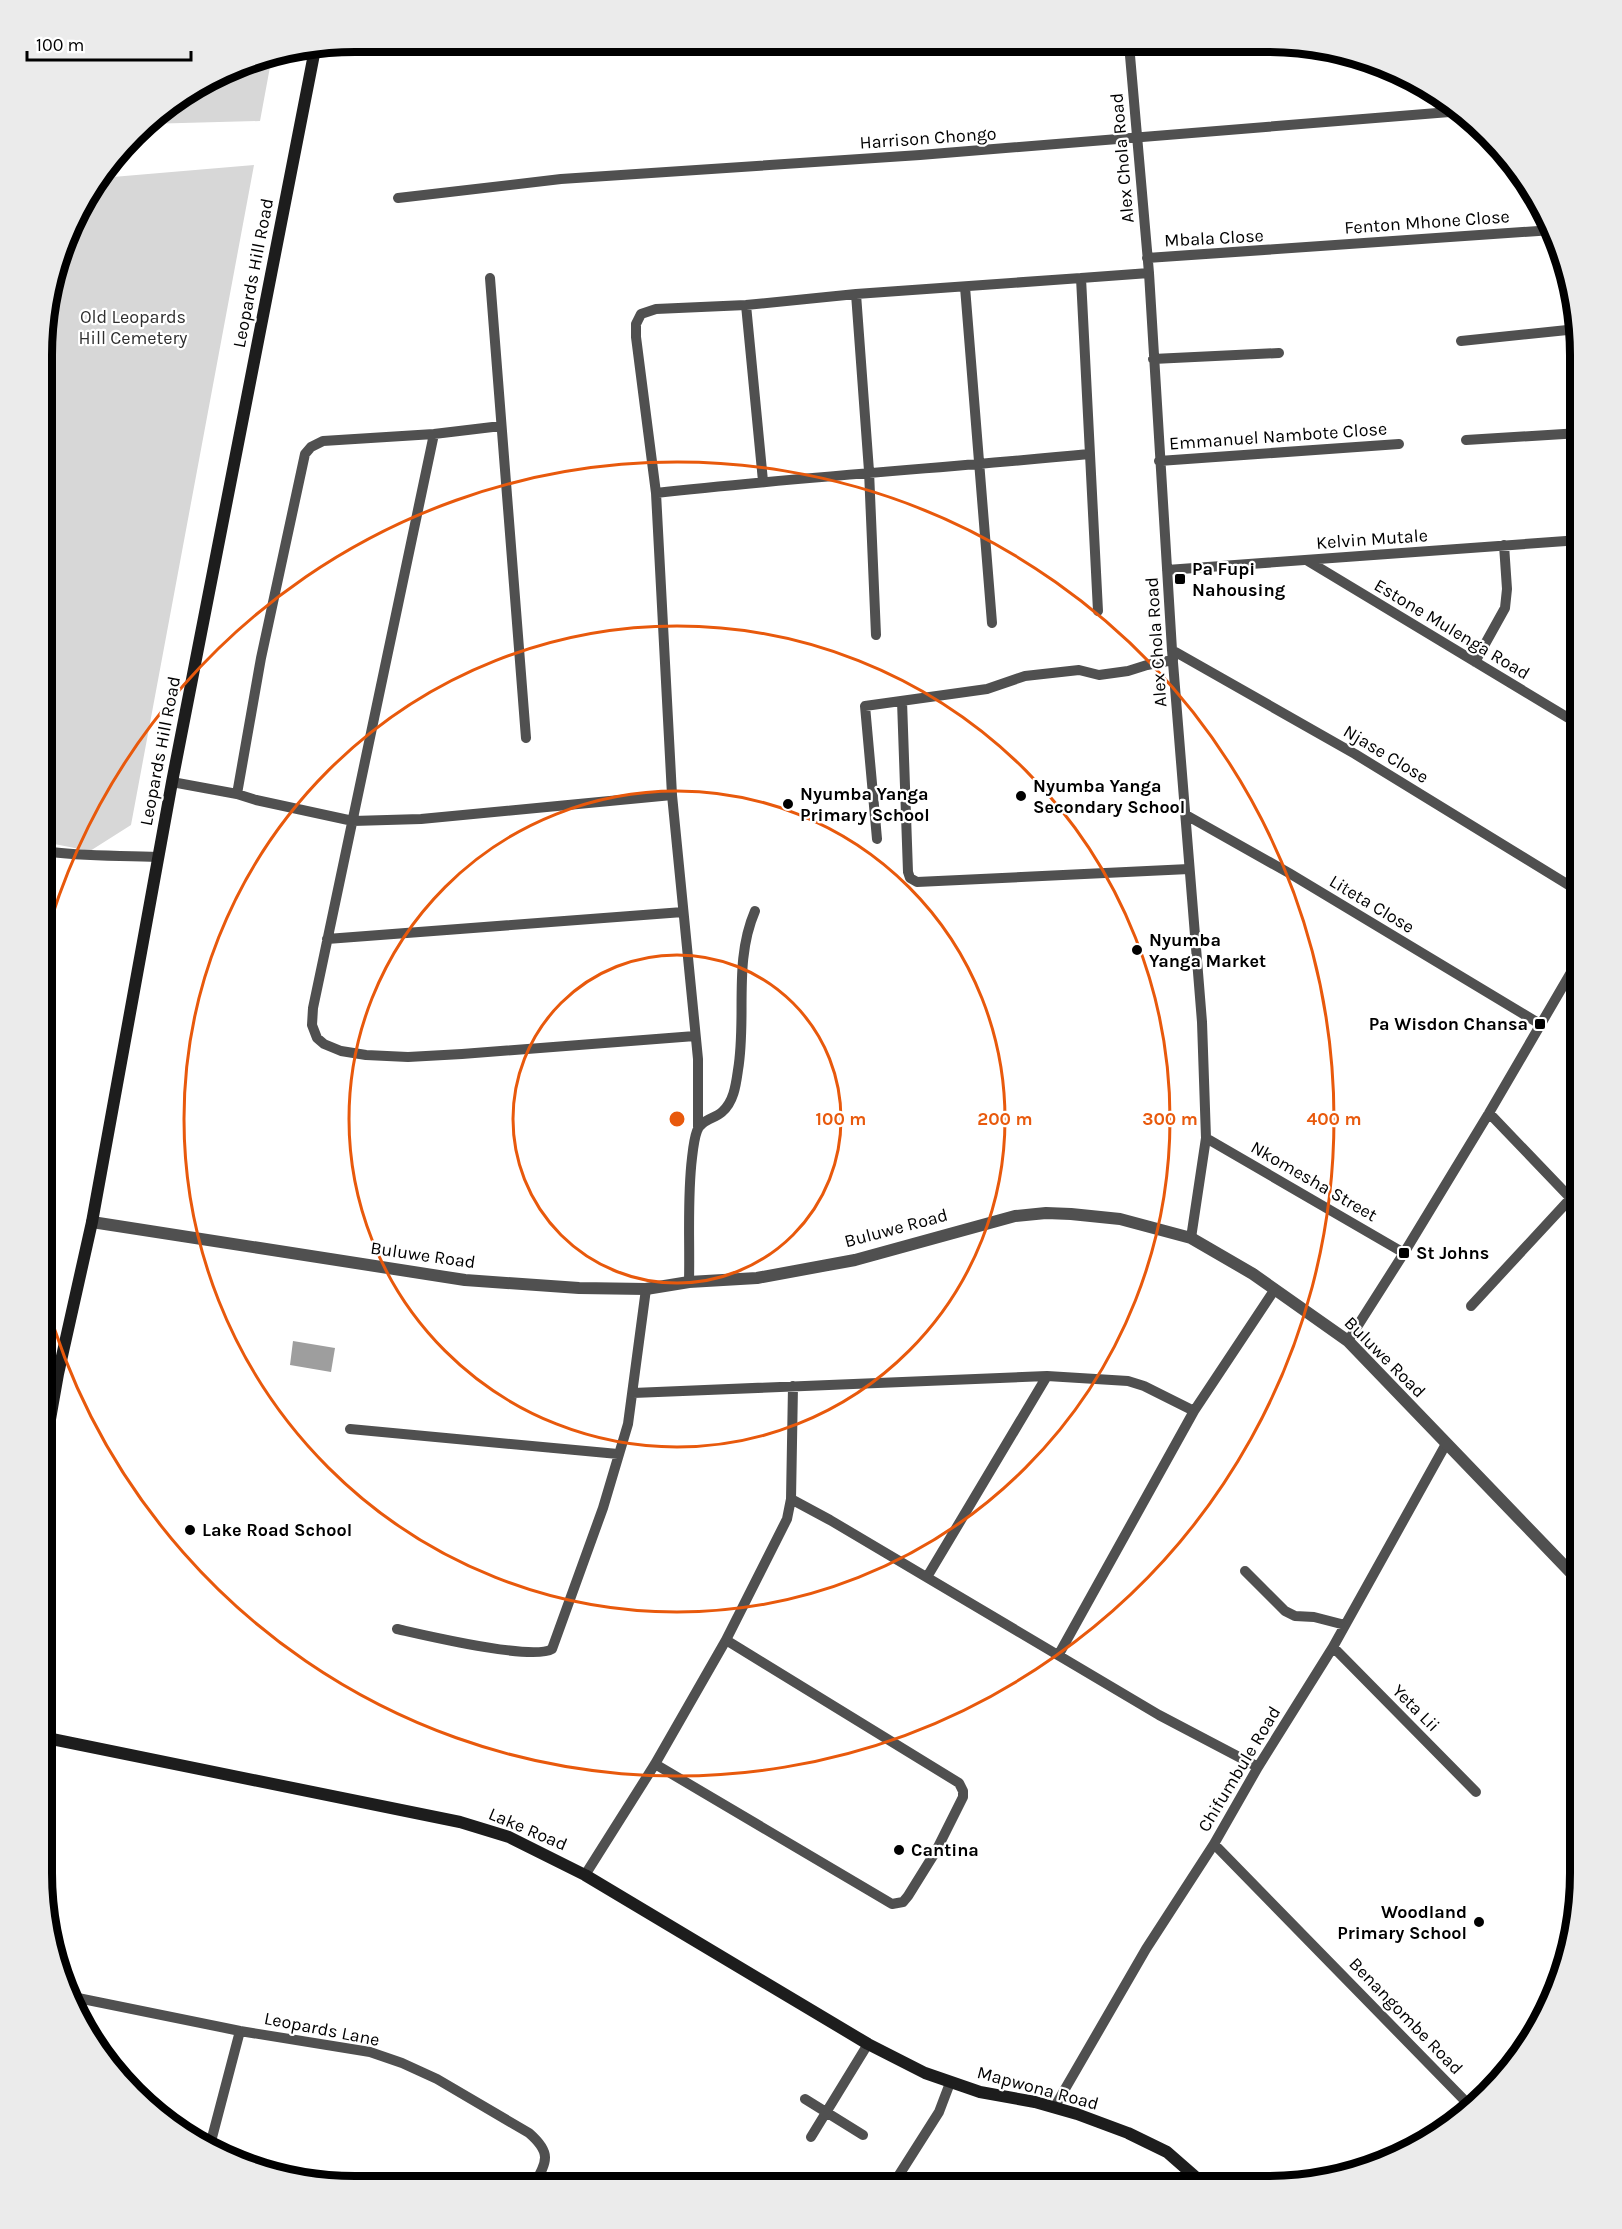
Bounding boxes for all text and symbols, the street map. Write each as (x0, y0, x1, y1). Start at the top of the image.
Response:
scale bar (27, 24, 190, 62)
text: 100 m (36, 34, 84, 56)
street label: Alex Chola Road (1105, 92, 1139, 224)
street label: Harrison Chongo (859, 122, 997, 154)
street label: Leopards Hill Road (228, 196, 278, 350)
street label: Fenton Mhone Close (1344, 205, 1510, 239)
street label: Mbala Close (1164, 224, 1264, 252)
park label: Old Leopards Hill Cemetery (78, 306, 188, 349)
street label: Emmanuel Nambote Close (1168, 417, 1388, 455)
street label: Kelvin Mutale (1315, 524, 1429, 554)
place label: Pa Fupi Nahousing (1192, 558, 1286, 601)
marker: Pa Fupi Nahousing (1173, 572, 1187, 586)
street label: Estone Mulenga Road (1370, 574, 1534, 684)
street label: Alex Chola Road (1140, 576, 1172, 708)
street label: Leopards Hill Road (135, 674, 185, 828)
street label: Njase Close (1339, 720, 1433, 788)
place label: Nyumba Yanga Secondary School (1033, 775, 1185, 818)
place label: Nyumba Yanga Primary School (800, 783, 930, 826)
marker: Nyumba Yanga Secondary School (1014, 789, 1028, 803)
marker: Nyumba Yanga Primary School (781, 797, 795, 811)
street label: Liteta Close (1325, 870, 1419, 938)
place label: Nyumba Yanga Market (1149, 929, 1266, 972)
marker: Nyumba Yanga Market (1130, 943, 1144, 957)
place label: Pa Wisdon Chansa (1369, 1013, 1528, 1035)
marker: Pa Wisdon Chansa (1533, 1017, 1547, 1031)
text: 100 m (816, 1108, 866, 1130)
text: 200 m (977, 1108, 1033, 1130)
text: 300 m (1142, 1108, 1198, 1130)
text: 400 m (1306, 1108, 1362, 1130)
centre of rings (667, 1109, 687, 1129)
street label: Nkomesha Street (1247, 1136, 1381, 1226)
street label: Buluwe Road (842, 1204, 950, 1252)
street label: Buluwe Road (369, 1237, 477, 1273)
place label: St Johns (1416, 1242, 1489, 1264)
marker: St Johns (1397, 1246, 1411, 1260)
street label: Buluwe Road (1340, 1312, 1430, 1402)
place label: Lake Road School (202, 1519, 352, 1541)
marker: Lake Road School (183, 1523, 197, 1537)
street label: Yeta Lii (1388, 1680, 1444, 1736)
street label: Chifumbule Road (1193, 1702, 1285, 1836)
street label: Lake Road (485, 1803, 571, 1855)
place label: Cantina (911, 1839, 979, 1861)
marker: Cantina (892, 1843, 906, 1857)
place label: Woodland Primary School (1337, 1901, 1467, 1944)
marker: Woodland Primary School (1472, 1915, 1486, 1929)
street label: Benangombe Road (1344, 1953, 1468, 2079)
street label: Leopards Lane (262, 2007, 382, 2051)
street label: Mapwona Road (975, 2061, 1101, 2115)

